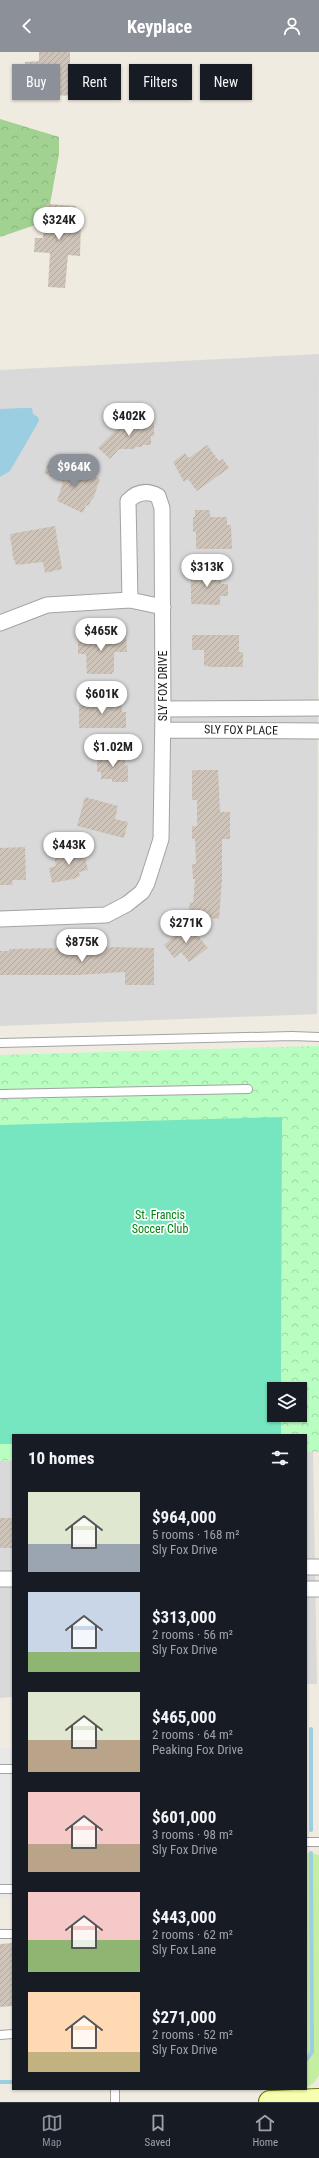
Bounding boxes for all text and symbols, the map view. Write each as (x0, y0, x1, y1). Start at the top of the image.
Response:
icon: back (16, 15, 38, 37)
icon: person (281, 15, 303, 37)
text: Keyplace (127, 16, 192, 37)
chip: Buy (12, 64, 60, 100)
chip: Rent (68, 64, 121, 100)
chip: Filters (129, 64, 192, 100)
chip: New (200, 64, 252, 100)
pin: $324K (31, 207, 87, 241)
text: $324K (42, 212, 76, 227)
pin: $402K (101, 403, 157, 437)
text: $402K (112, 408, 146, 423)
pin: $964K (46, 454, 102, 488)
text: $964K (57, 459, 91, 474)
pin: $313K (179, 554, 235, 588)
text: $313K (190, 559, 224, 574)
pin: $465K (73, 618, 129, 652)
text: $465K (84, 623, 118, 638)
street label: SLY FOX DRIVE (156, 651, 170, 721)
pin: $601K (74, 681, 130, 715)
text: $601K (85, 686, 119, 701)
street label: SLY FOX PLACE (204, 722, 278, 738)
pin: $1.02M (80, 734, 146, 768)
text: $1.02M (93, 739, 133, 754)
pin: $443K (41, 832, 97, 866)
text: $443K (52, 837, 86, 852)
pin: $271K (158, 910, 214, 944)
text: $271K (169, 915, 203, 930)
pin: $875K (54, 929, 110, 963)
text: $875K (65, 934, 99, 949)
park label: St. Francis Soccer Club (132, 1208, 188, 1236)
map controls (267, 1382, 307, 1422)
button: layers (267, 1382, 307, 1422)
icon: filters (269, 1447, 291, 1469)
text: 10 homes (28, 1448, 94, 1468)
text: $964,000 (152, 1507, 216, 1527)
icon: home (60, 1508, 108, 1556)
text: 5 rooms · 168 m² (152, 1527, 239, 1542)
text: Sly Fox Drive (152, 1542, 217, 1557)
text: $313,000 (152, 1607, 216, 1627)
icon: home (60, 1608, 108, 1656)
text: 2 rooms · 56 m² (152, 1627, 233, 1642)
text: Sly Fox Drive (152, 1642, 217, 1657)
text: $465,000 (152, 1707, 216, 1727)
icon: home (60, 1708, 108, 1756)
text: 2 rooms · 64 m² (152, 1727, 233, 1742)
text: Peaking Fox Drive (152, 1742, 243, 1757)
text: $601,000 (152, 1807, 216, 1827)
icon: home (60, 1808, 108, 1856)
text: 3 rooms · 98 m² (152, 1827, 233, 1842)
text: Sly Fox Drive (152, 1842, 217, 1857)
text: $443,000 (152, 1907, 216, 1927)
icon: home (60, 1908, 108, 1956)
text: 2 rooms · 62 m² (152, 1927, 233, 1942)
text: Sly Fox Lane (152, 1942, 216, 1957)
text: $271,000 (152, 2007, 216, 2027)
icon: home (60, 2008, 108, 2056)
text: 2 rooms · 52 m² (152, 2027, 233, 2042)
text: Sly Fox Drive (152, 2042, 217, 2057)
tab: Map (41, 2112, 63, 2149)
tab: Saved (145, 2112, 171, 2149)
tab: Home (252, 2112, 278, 2149)

